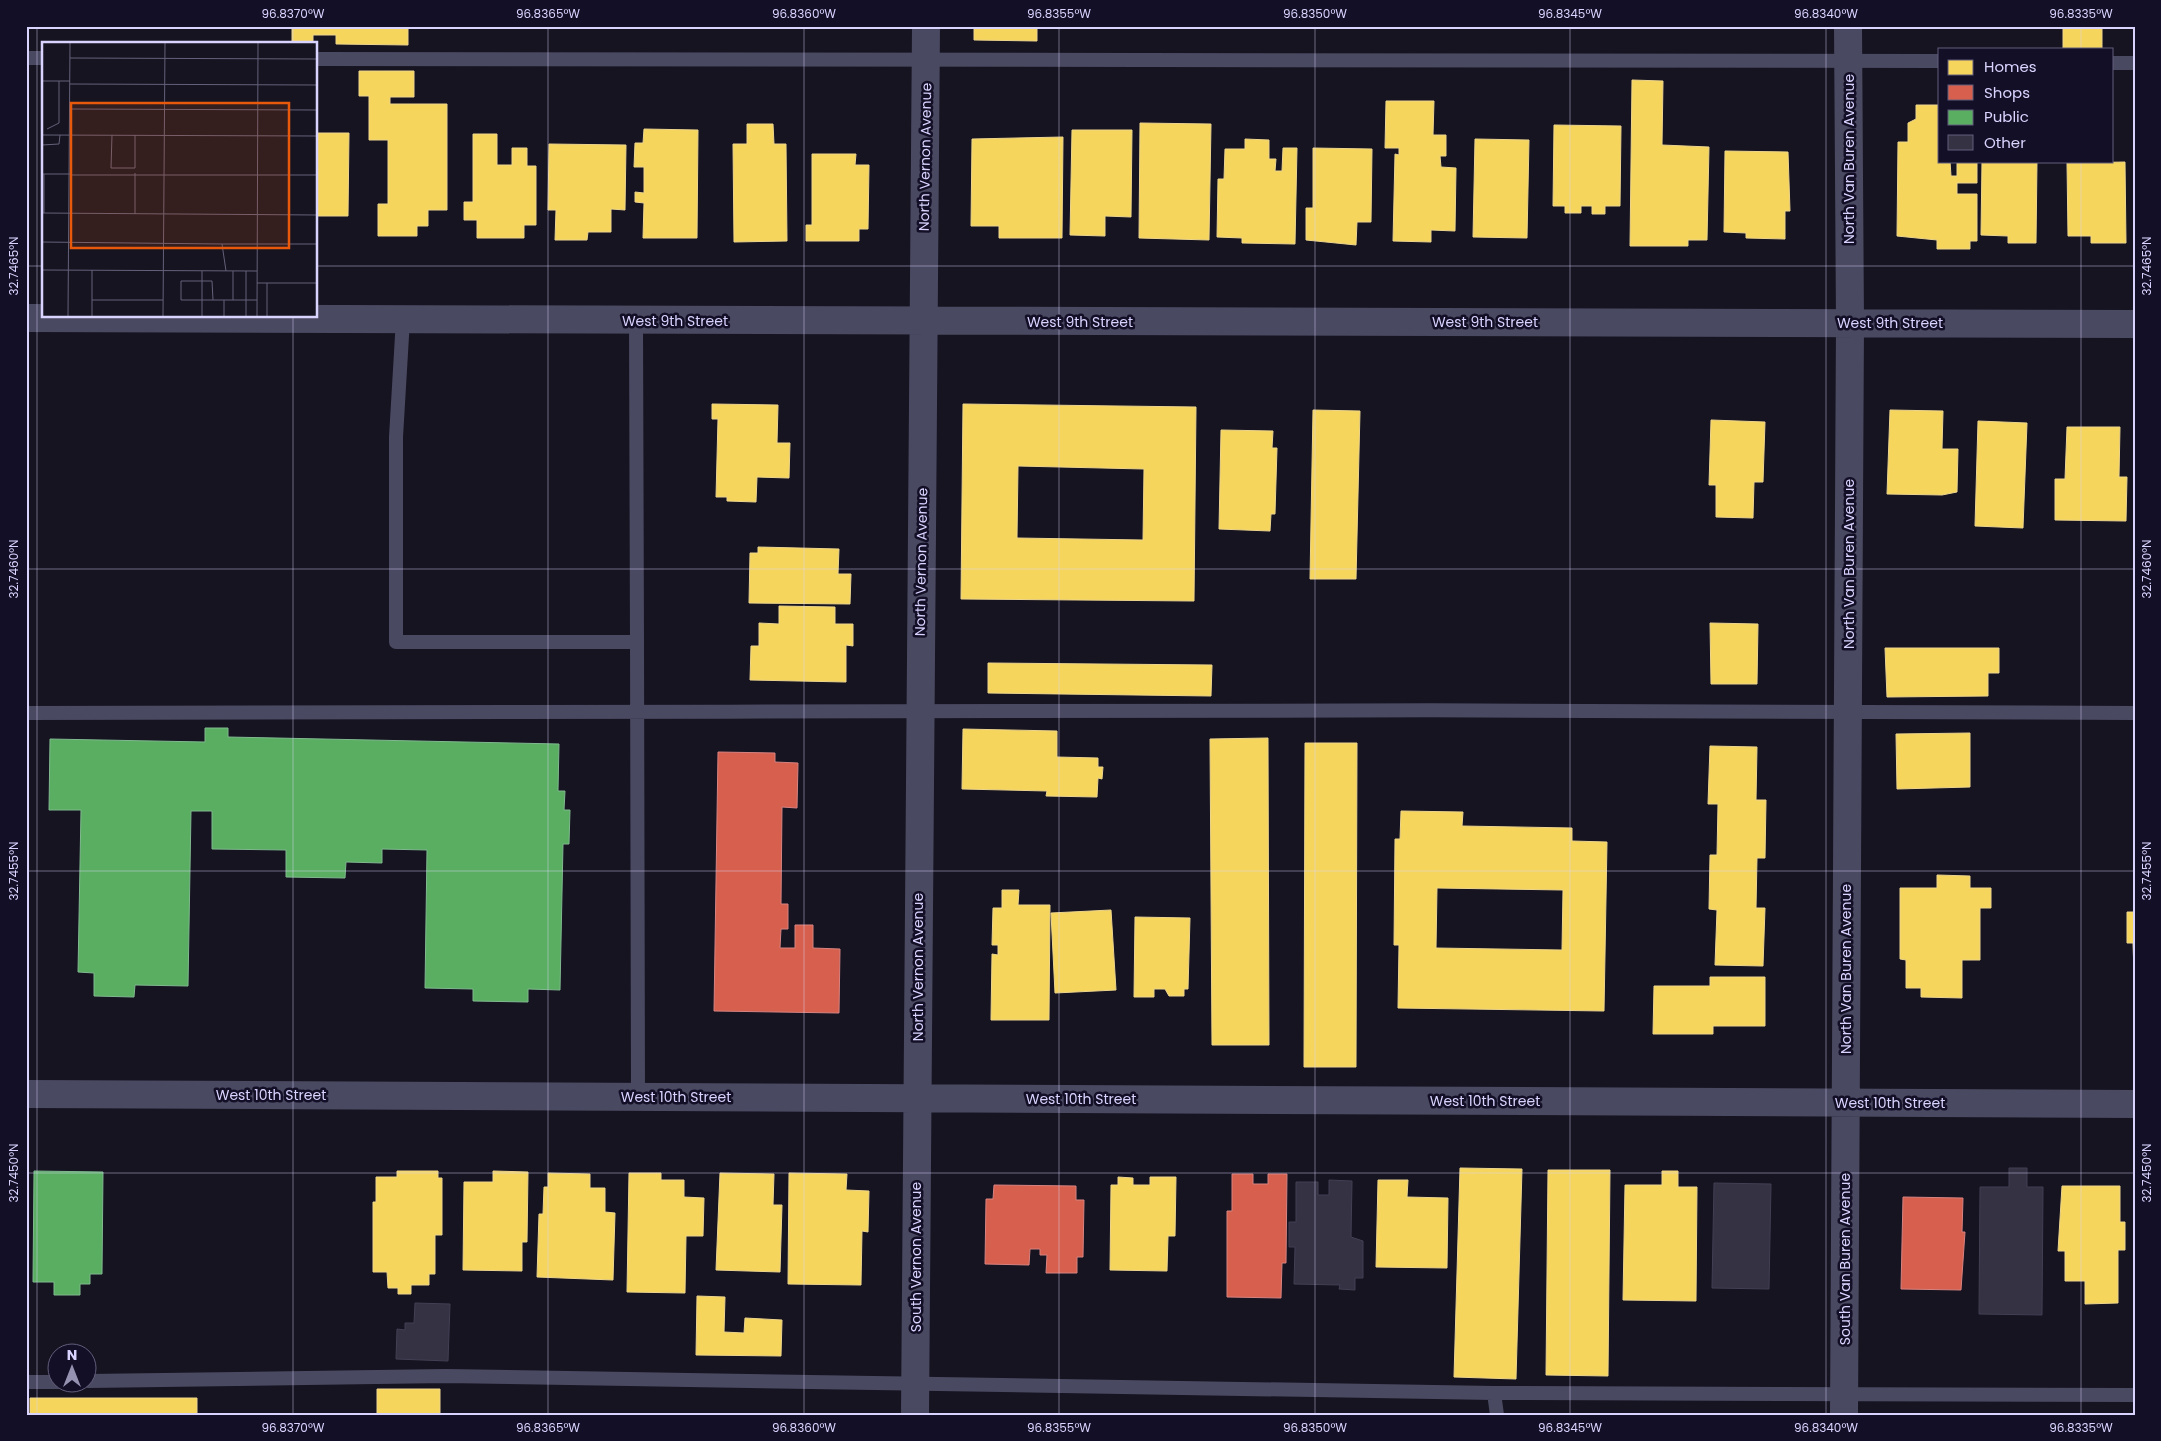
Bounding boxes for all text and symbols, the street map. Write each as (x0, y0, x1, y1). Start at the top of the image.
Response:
text: 96.8370°W (261, 5, 325, 22)
text: 96.8365°W (516, 5, 580, 22)
text: 96.8360°W (772, 5, 836, 22)
text: 96.8355°W (1027, 5, 1091, 22)
text: 96.8350°W (1283, 5, 1347, 22)
text: 96.8345°W (1538, 5, 1602, 22)
text: 96.8340°W (1794, 5, 1858, 22)
text: 96.8335°W (2049, 5, 2113, 22)
inset map (42, 42, 318, 318)
legend (1938, 48, 2114, 162)
text: Homes (1984, 56, 2037, 77)
street label: North Van Buren Avenue (1839, 74, 1859, 244)
street label: North Vernon Avenue (914, 82, 936, 231)
text: Shops (1984, 82, 2030, 103)
text: Public (1984, 106, 2029, 127)
text: Other (1984, 132, 2026, 153)
text: 32.7465°N (5, 236, 22, 296)
text: 32.7465°N (2138, 236, 2155, 296)
street label: West 9th Street (622, 311, 728, 331)
street label: West 9th Street (1027, 312, 1133, 332)
street label: West 9th Street (1432, 312, 1538, 332)
street label: West 9th Street (1837, 313, 1943, 333)
street label: North Van Buren Avenue (1839, 479, 1859, 649)
street label: North Vernon Avenue (910, 487, 932, 636)
text: 32.7460°N (5, 539, 22, 599)
text: 32.7460°N (2138, 539, 2155, 599)
text: 32.7455°N (5, 841, 22, 901)
text: 32.7455°N (2138, 841, 2155, 901)
street label: North Van Buren Avenue (1836, 884, 1856, 1054)
street label: North Vernon Avenue (908, 892, 928, 1041)
street label: West 10th Street (216, 1085, 326, 1105)
street label: West 10th Street (621, 1087, 731, 1107)
street label: West 10th Street (1026, 1089, 1136, 1109)
street label: West 10th Street (1430, 1091, 1540, 1111)
street label: West 10th Street (1835, 1093, 1945, 1113)
text: 32.7450°N (5, 1143, 22, 1203)
text: 32.7450°N (2138, 1143, 2155, 1203)
street label: South Van Buren Avenue (1835, 1173, 1855, 1345)
street label: South Vernon Avenue (906, 1181, 926, 1332)
north arrow (48, 1344, 98, 1394)
text: N (67, 1345, 77, 1365)
text: 96.8370°W (261, 1419, 325, 1436)
text: 96.8365°W (516, 1419, 580, 1436)
text: 96.8360°W (772, 1419, 836, 1436)
text: 96.8355°W (1027, 1419, 1091, 1436)
text: 96.8350°W (1283, 1419, 1347, 1436)
text: 96.8345°W (1538, 1419, 1602, 1436)
text: 96.8340°W (1794, 1419, 1858, 1436)
text: 96.8335°W (2049, 1419, 2113, 1436)

